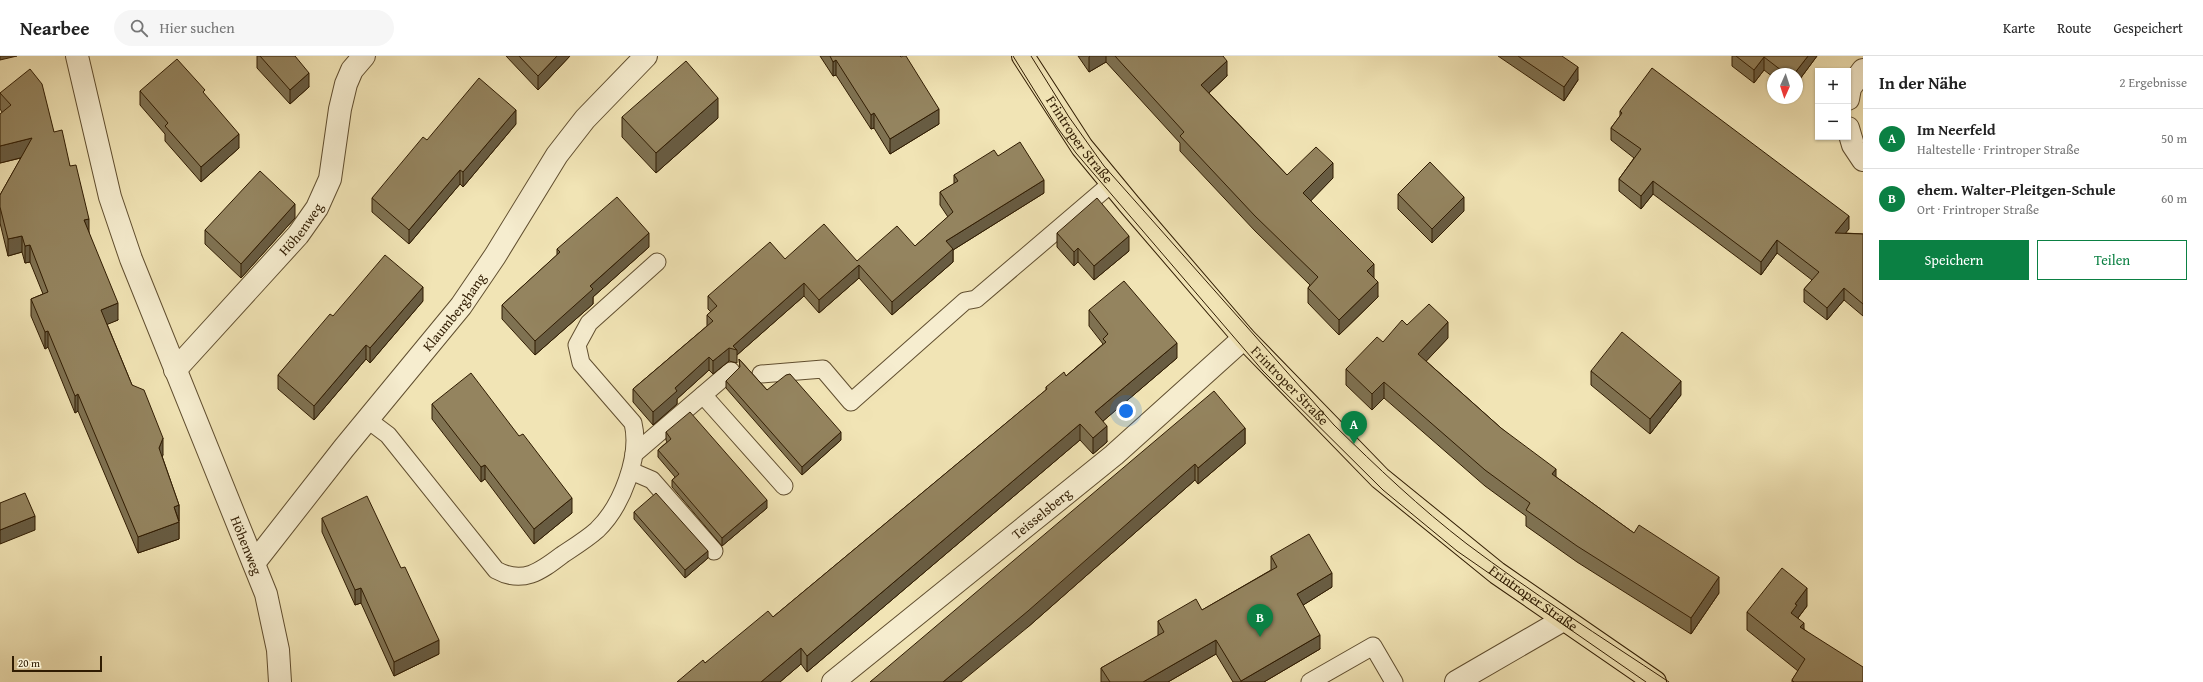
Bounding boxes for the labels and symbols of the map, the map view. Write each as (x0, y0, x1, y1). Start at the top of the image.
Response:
north arrow (1767, 68, 1803, 104)
street label: Frintroper Straße (1041, 92, 1118, 188)
street label: Höhenweg (274, 200, 328, 260)
street label: Klaumberghang (418, 269, 491, 356)
street label: Frintroper Straße (1247, 341, 1334, 430)
your location (1116, 401, 1136, 421)
pin: A (1341, 411, 1367, 444)
street label: Teisselsberg (1007, 483, 1076, 544)
street label: Höhenweg (226, 513, 267, 578)
street label: Frintroper Straße (1485, 560, 1582, 636)
pin: B (1247, 604, 1273, 637)
scale bar (12, 654, 102, 673)

